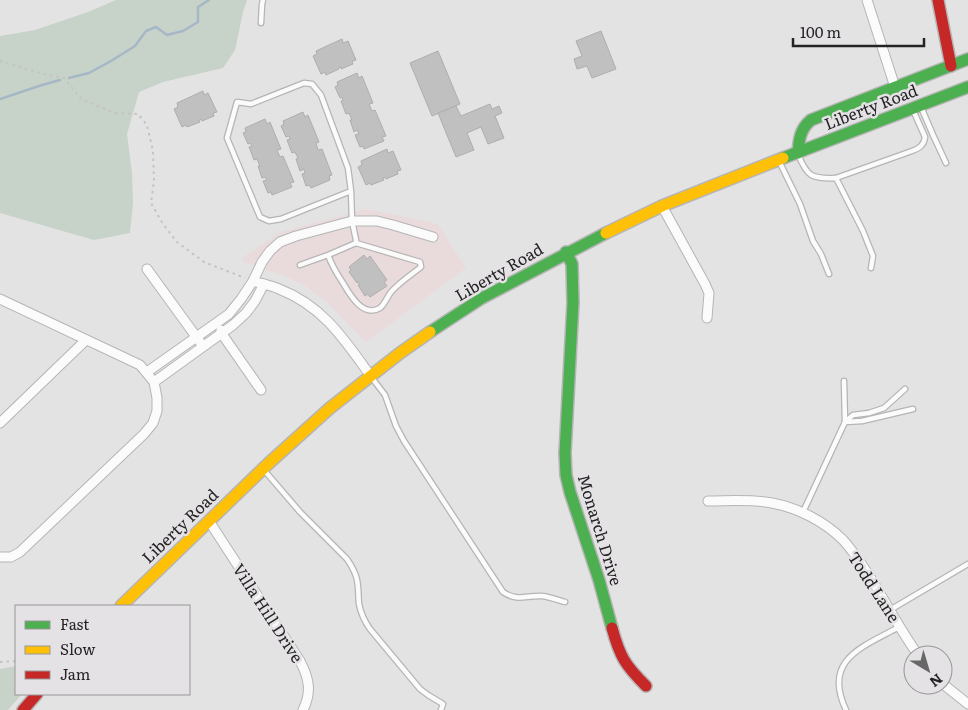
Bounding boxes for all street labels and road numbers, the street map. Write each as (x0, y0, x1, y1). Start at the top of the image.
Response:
street label: Liberty Road (820, 77, 921, 135)
street label: Liberty Road (450, 236, 547, 306)
street label: Monarch Drive (573, 471, 629, 588)
street label: Liberty Road (136, 482, 223, 568)
street label: Todd Lane (843, 546, 907, 627)
street label: Villa Hill Drive (228, 558, 310, 667)

